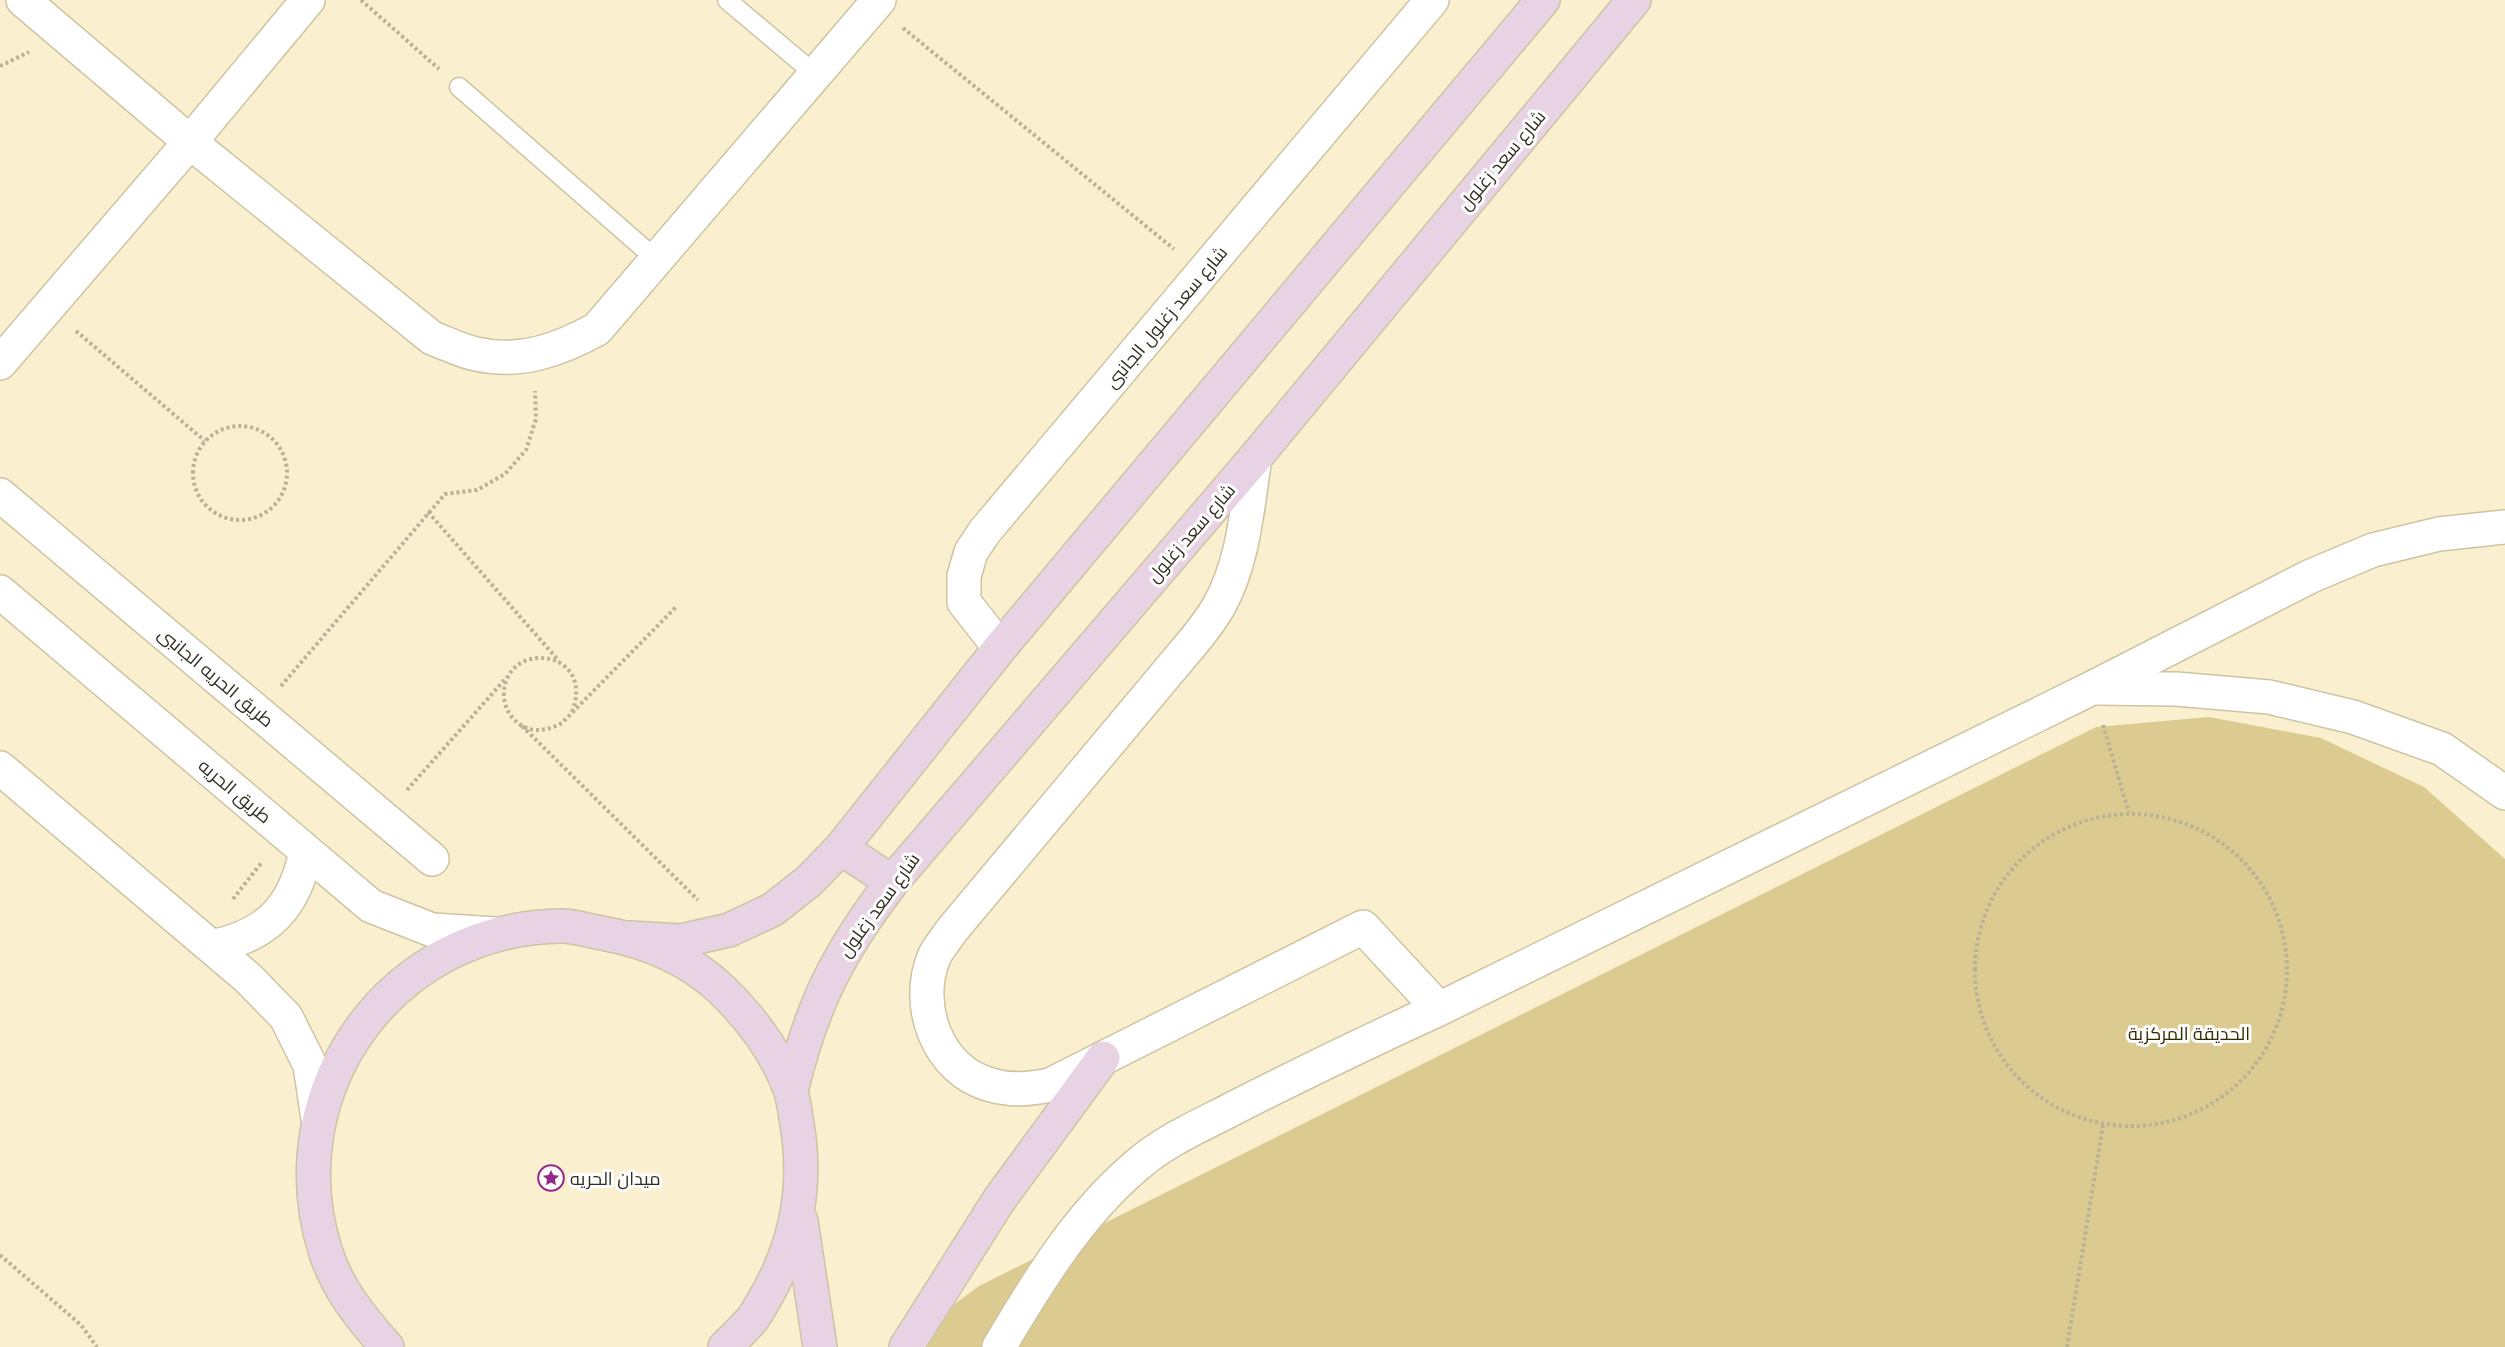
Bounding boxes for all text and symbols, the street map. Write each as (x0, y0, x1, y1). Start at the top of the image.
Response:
street label: شارع سعد زغلول (1454, 106, 1551, 215)
street label: شارع سعد زغلول الجانبى (1101, 242, 1233, 393)
street label: شارع سعد زغلول (1143, 480, 1241, 588)
street label: طريق الحريه الجانبى (153, 623, 278, 733)
street label: طريق الحريه (193, 755, 276, 829)
street label: شارع سعد زغلول (834, 849, 925, 962)
park label: الحديقة المركزية (2128, 1023, 2250, 1045)
place icon: ميدان الحريه (536, 1163, 566, 1193)
place label: ميدان الحريه (570, 1168, 661, 1190)

